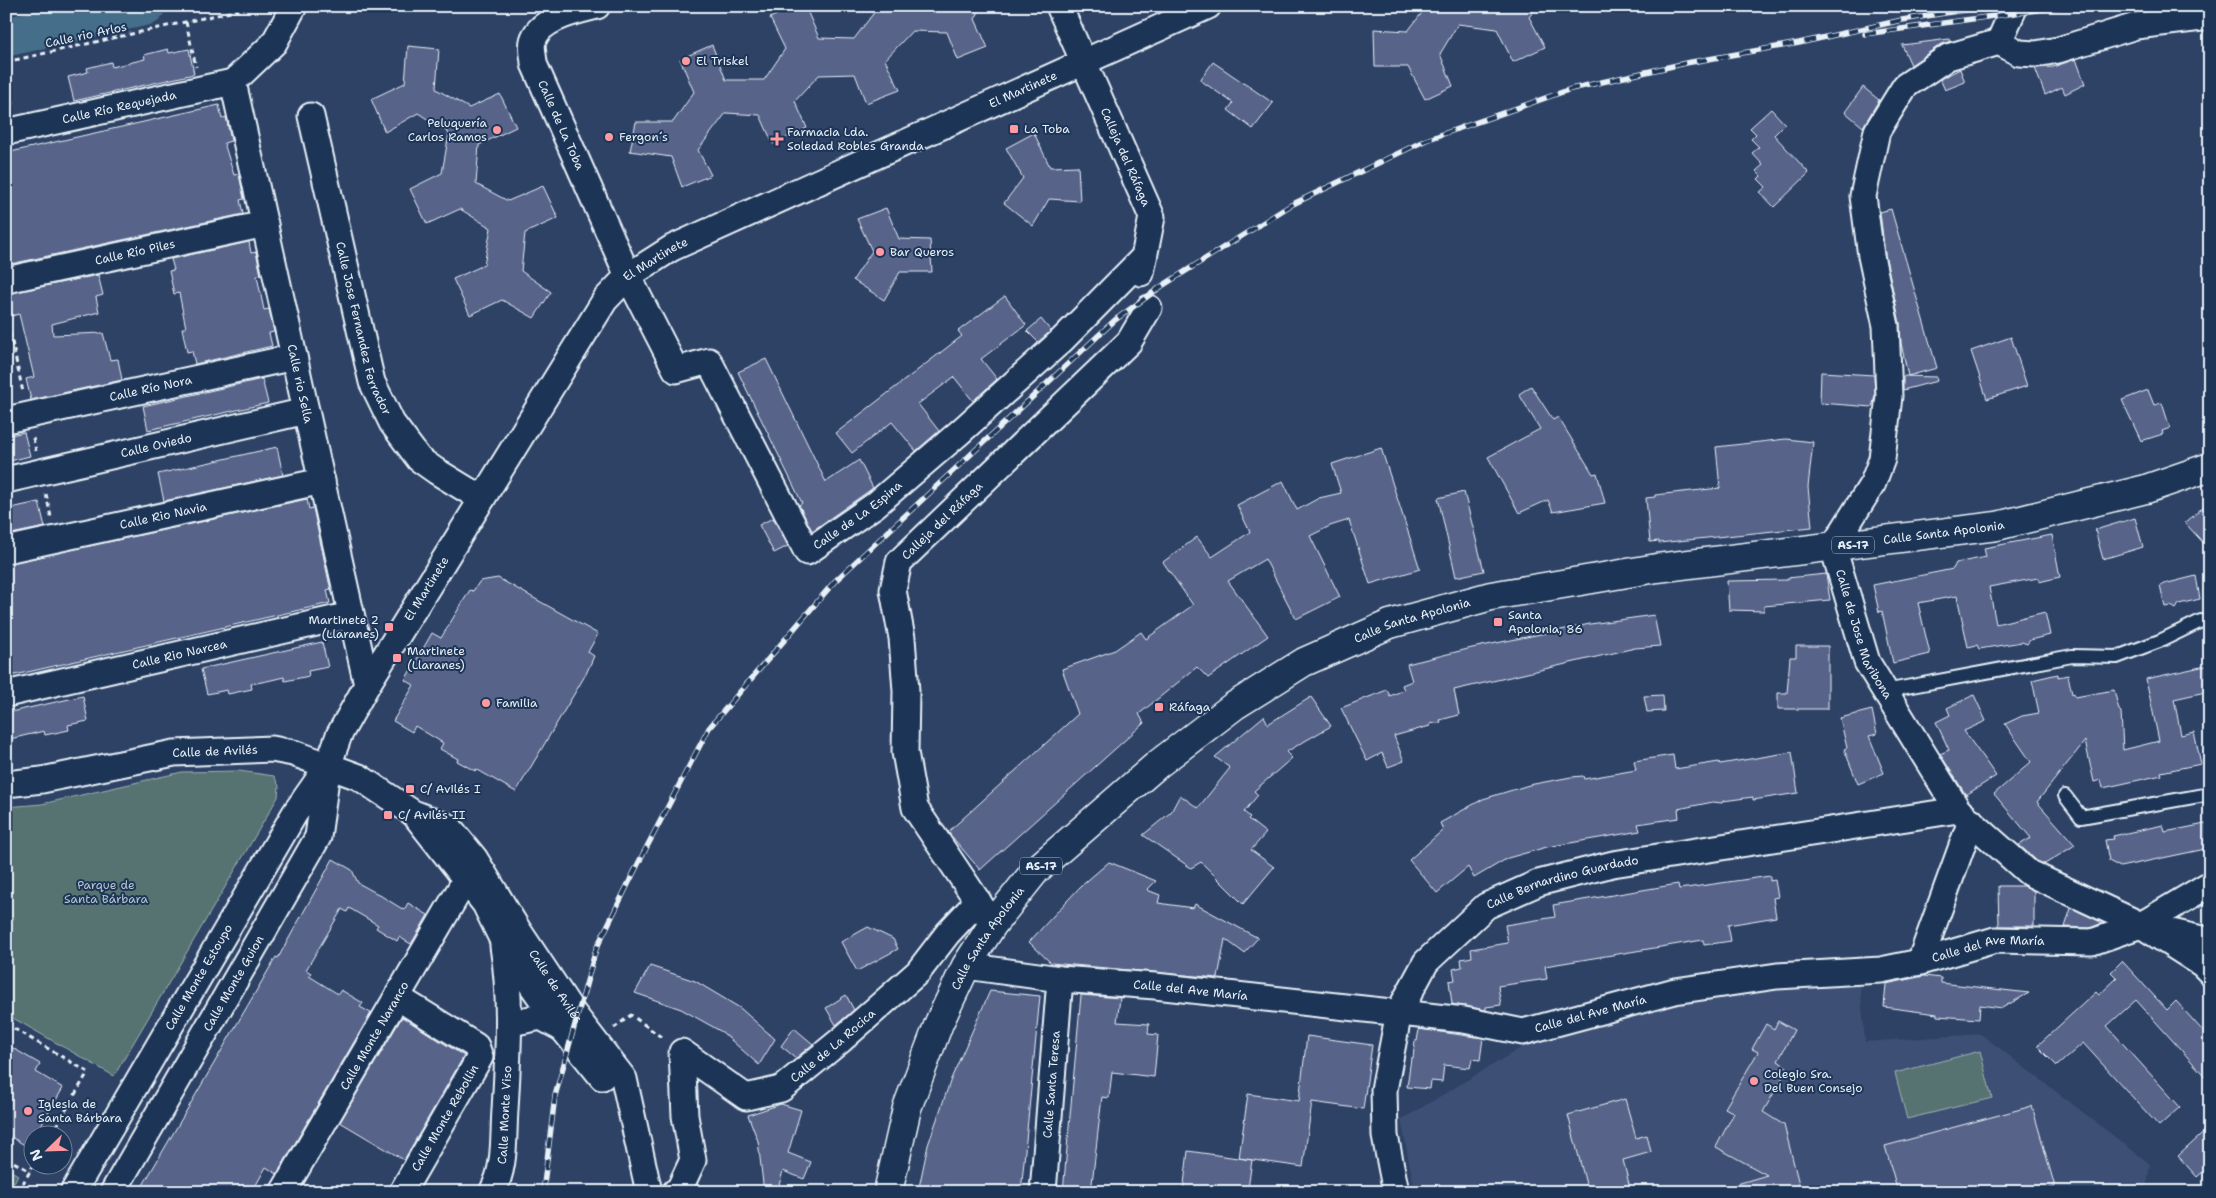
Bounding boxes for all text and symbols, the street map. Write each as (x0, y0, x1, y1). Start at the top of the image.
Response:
street label: Calle rio Arlos (44, 19, 128, 51)
place label: El Triskel (696, 53, 749, 69)
marker: El Triskel (680, 55, 692, 67)
street label: El Martinete (986, 67, 1060, 112)
street label: Calle de La Toba (534, 78, 588, 173)
street label: Calle Río Requejada (61, 87, 178, 127)
street label: Calleja del Ráfaga (1097, 105, 1155, 209)
place label: Peluquería Carlos Ramos (408, 115, 488, 145)
place label: La Toba (1024, 121, 1070, 137)
marker: La Toba (1008, 123, 1020, 135)
marker: Peluquería Carlos Ramos (491, 124, 503, 136)
place label: Farmacia Lda. Soledad Robles Granda (787, 124, 924, 154)
place label: Fergon´s (619, 129, 668, 145)
marker: Fergon´s (603, 131, 615, 143)
marker: Farmacia Lda. Soledad Robles Granda (771, 133, 783, 145)
street label: El Martinete (619, 234, 691, 285)
street label: Calle Río Piles (93, 236, 177, 269)
street label: Calle Jose Fernandez Ferrador (332, 240, 395, 418)
place label: Bar Queros (890, 244, 954, 260)
marker: Bar Queros (874, 246, 886, 258)
street label: Calle rio Sella (284, 343, 317, 425)
street label: Calle Río Nora (108, 371, 194, 405)
street label: Calle Oviedo (119, 430, 193, 461)
street label: Calle de La Espina (810, 477, 906, 553)
street label: Calleja del Ráfaga (898, 478, 986, 563)
street label: Calle Rio Navia (118, 498, 209, 533)
street label: Calle Santa Apolonia (1882, 516, 2006, 548)
road number: AS-17 (1832, 536, 1874, 554)
street label: El Martinete (400, 553, 453, 624)
street label: Calle de Jose Maribona (1832, 567, 1896, 702)
street label: Calle Santa Apolonia (1351, 594, 1473, 647)
place label: Santa Apolonia, 86 (1508, 607, 1583, 637)
place label: Martinete 2 (Llaranes) (309, 612, 379, 642)
marker: Santa Apolonia, 86 (1492, 616, 1504, 628)
marker: Martinete 2 (Llaranes) (383, 621, 395, 633)
street label: Calle Rio Narcea (131, 636, 229, 673)
place label: Martinete (Llaranes) (407, 643, 465, 673)
marker: Martinete (Llaranes) (391, 652, 403, 664)
place label: Familia (496, 695, 538, 711)
marker: Familia (480, 697, 492, 709)
place label: Ráfaga (1169, 699, 1211, 715)
marker: Ráfaga (1153, 701, 1165, 713)
street label: Calle de Avilés (172, 742, 258, 761)
place label: C/ Avilés I (420, 781, 481, 797)
marker: C/ Avilés I (404, 783, 416, 795)
place label: C/ Avilés II (398, 807, 466, 823)
marker: C/ Avilés II (382, 809, 394, 821)
street label: Calle Bernardino Guardado (1484, 852, 1640, 913)
road number: AS-17 (1020, 858, 1062, 874)
park label: Parque de Santa Bárbara (64, 877, 148, 907)
street label: Calle Santa Apolonia (948, 883, 1028, 993)
street label: Calle Monte Estoupo (162, 921, 236, 1033)
street label: Calle Monte Guion (200, 932, 267, 1034)
street label: Calle del Ave María (1930, 932, 2045, 966)
street label: Calle de Avilés (525, 946, 586, 1026)
street label: Calle del Ave María (1133, 976, 1249, 1004)
street label: Calle Monte Naranco (336, 978, 412, 1093)
street label: Calle del Ave María (1533, 991, 1648, 1037)
street label: Calle de La Rocica (787, 1005, 879, 1086)
street label: Calle Santa Teresa (1039, 1029, 1064, 1139)
street label: Calle Monte Rebollin (408, 1062, 482, 1174)
street label: Calle Monte Viso (494, 1065, 515, 1165)
place label: Colegio Sra. Del Buen Consejo (1764, 1066, 1863, 1096)
marker: Colegio Sra. Del Buen Consejo (1748, 1075, 1760, 1087)
place label: Iglesia de Santa Bárbara (38, 1096, 122, 1126)
marker: Iglesia de Santa Bárbara (22, 1105, 34, 1117)
north arrow (22, 1126, 72, 1176)
text: N (26, 1146, 46, 1164)

